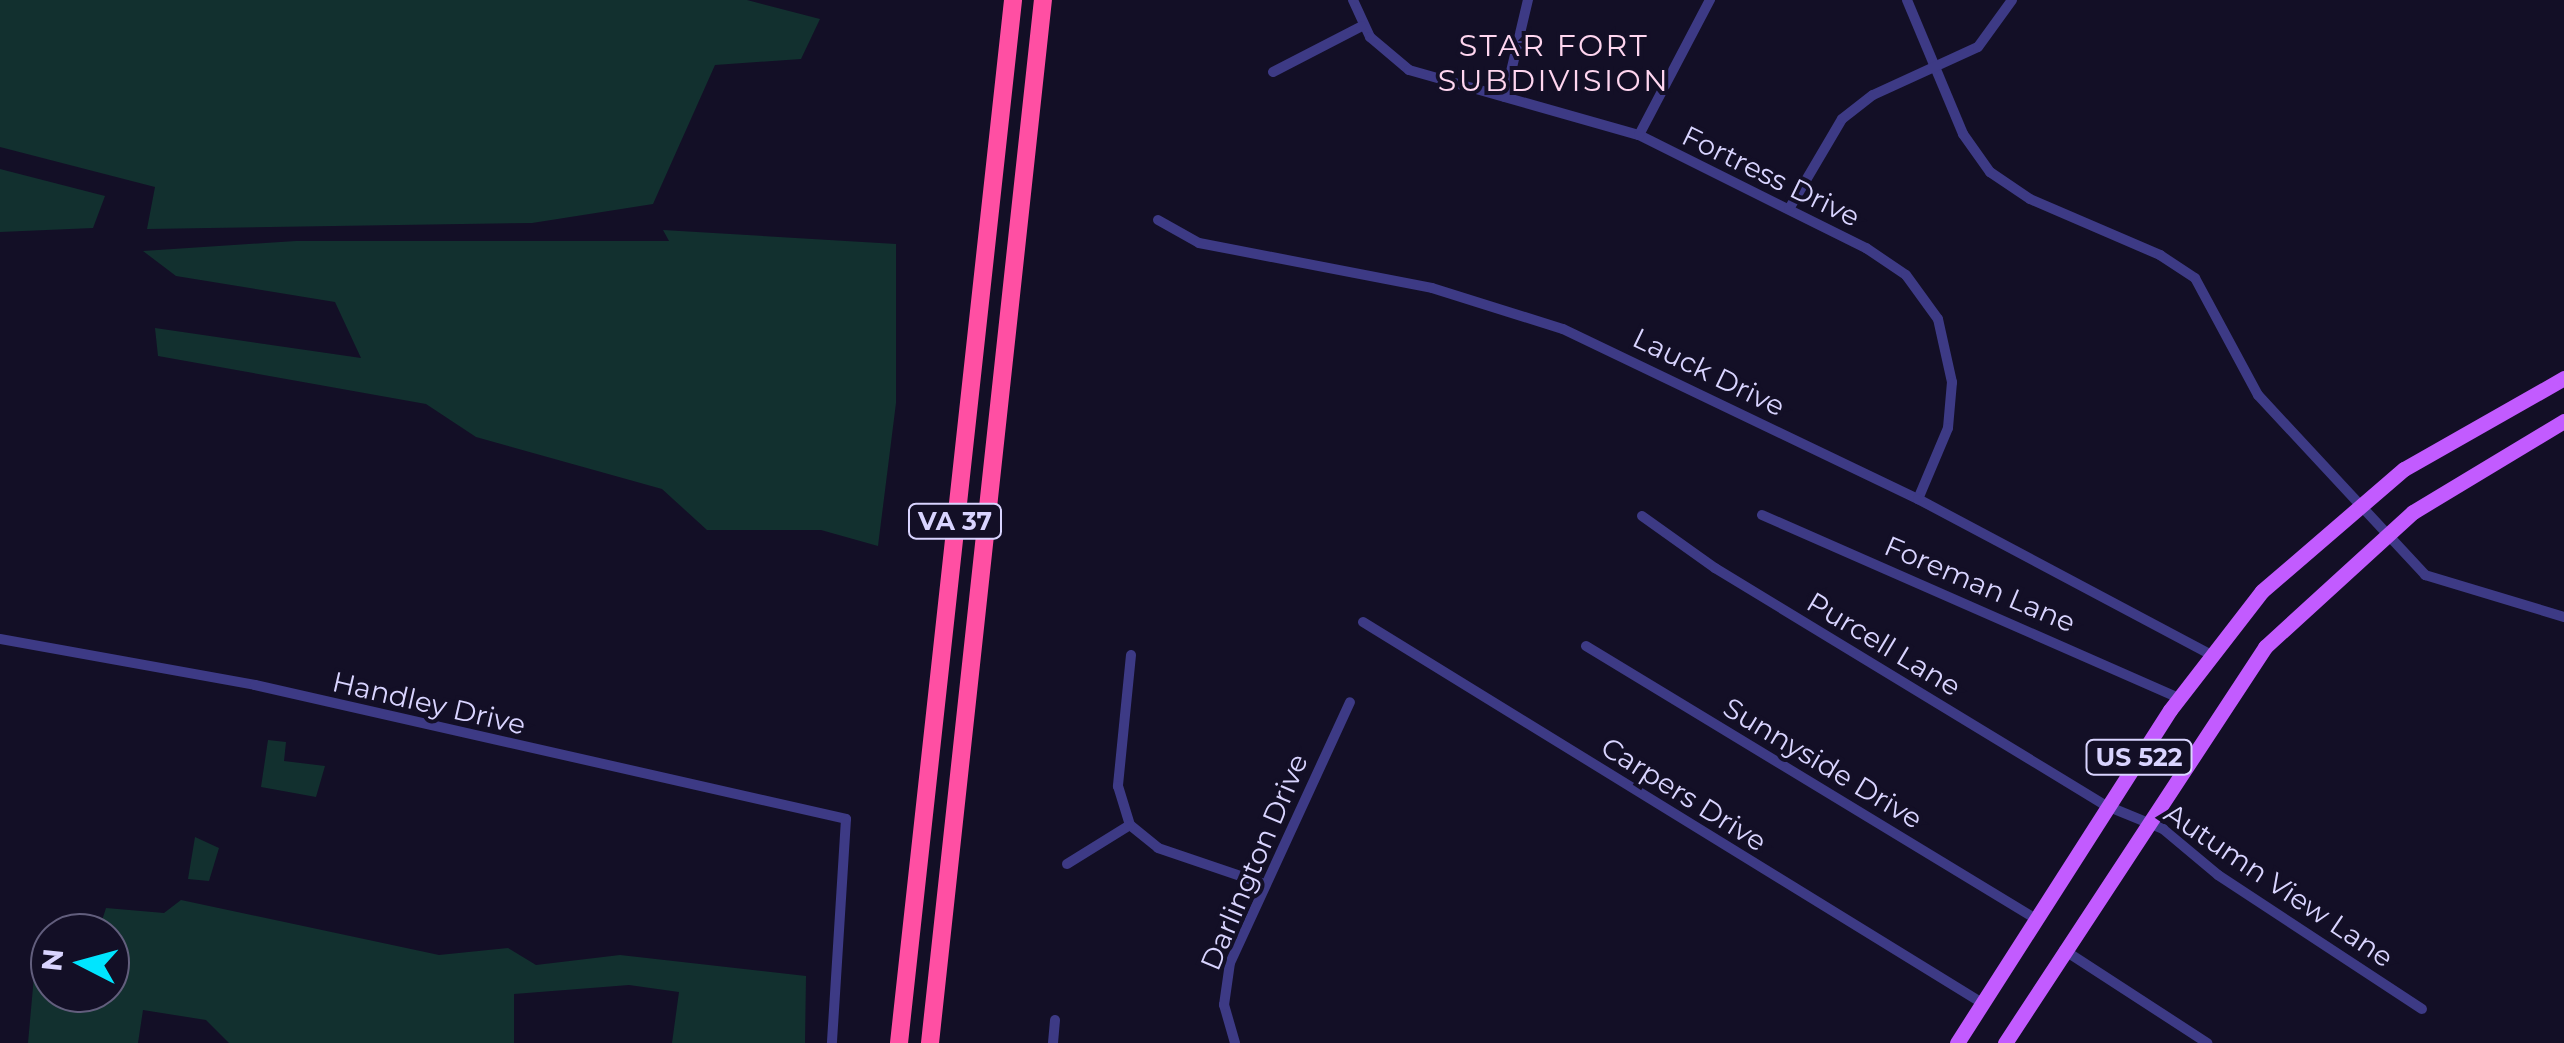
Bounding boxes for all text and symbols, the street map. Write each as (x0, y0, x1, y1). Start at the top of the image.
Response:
district label: STAR FORT SUBDIVISION (1438, 28, 1670, 98)
street label: Fortress Drive (1677, 118, 1865, 234)
street label: Lauck Drive (1628, 321, 1790, 423)
road number: VA 37 (908, 501, 1002, 541)
street label: Foreman Lane (1880, 529, 2080, 639)
street label: Purcell Lane (1801, 585, 1967, 703)
street label: Handley Drive (329, 664, 529, 742)
street label: Sunnyside Drive (1717, 690, 1929, 836)
street label: Carpers Drive (1595, 730, 1773, 858)
road number: US 522 (2084, 737, 2194, 777)
street label: Darlington Drive (1193, 749, 1315, 975)
street label: Autumn View Lane (2158, 796, 2400, 974)
north arrow (30, 913, 130, 1013)
text: N (34, 947, 70, 973)

